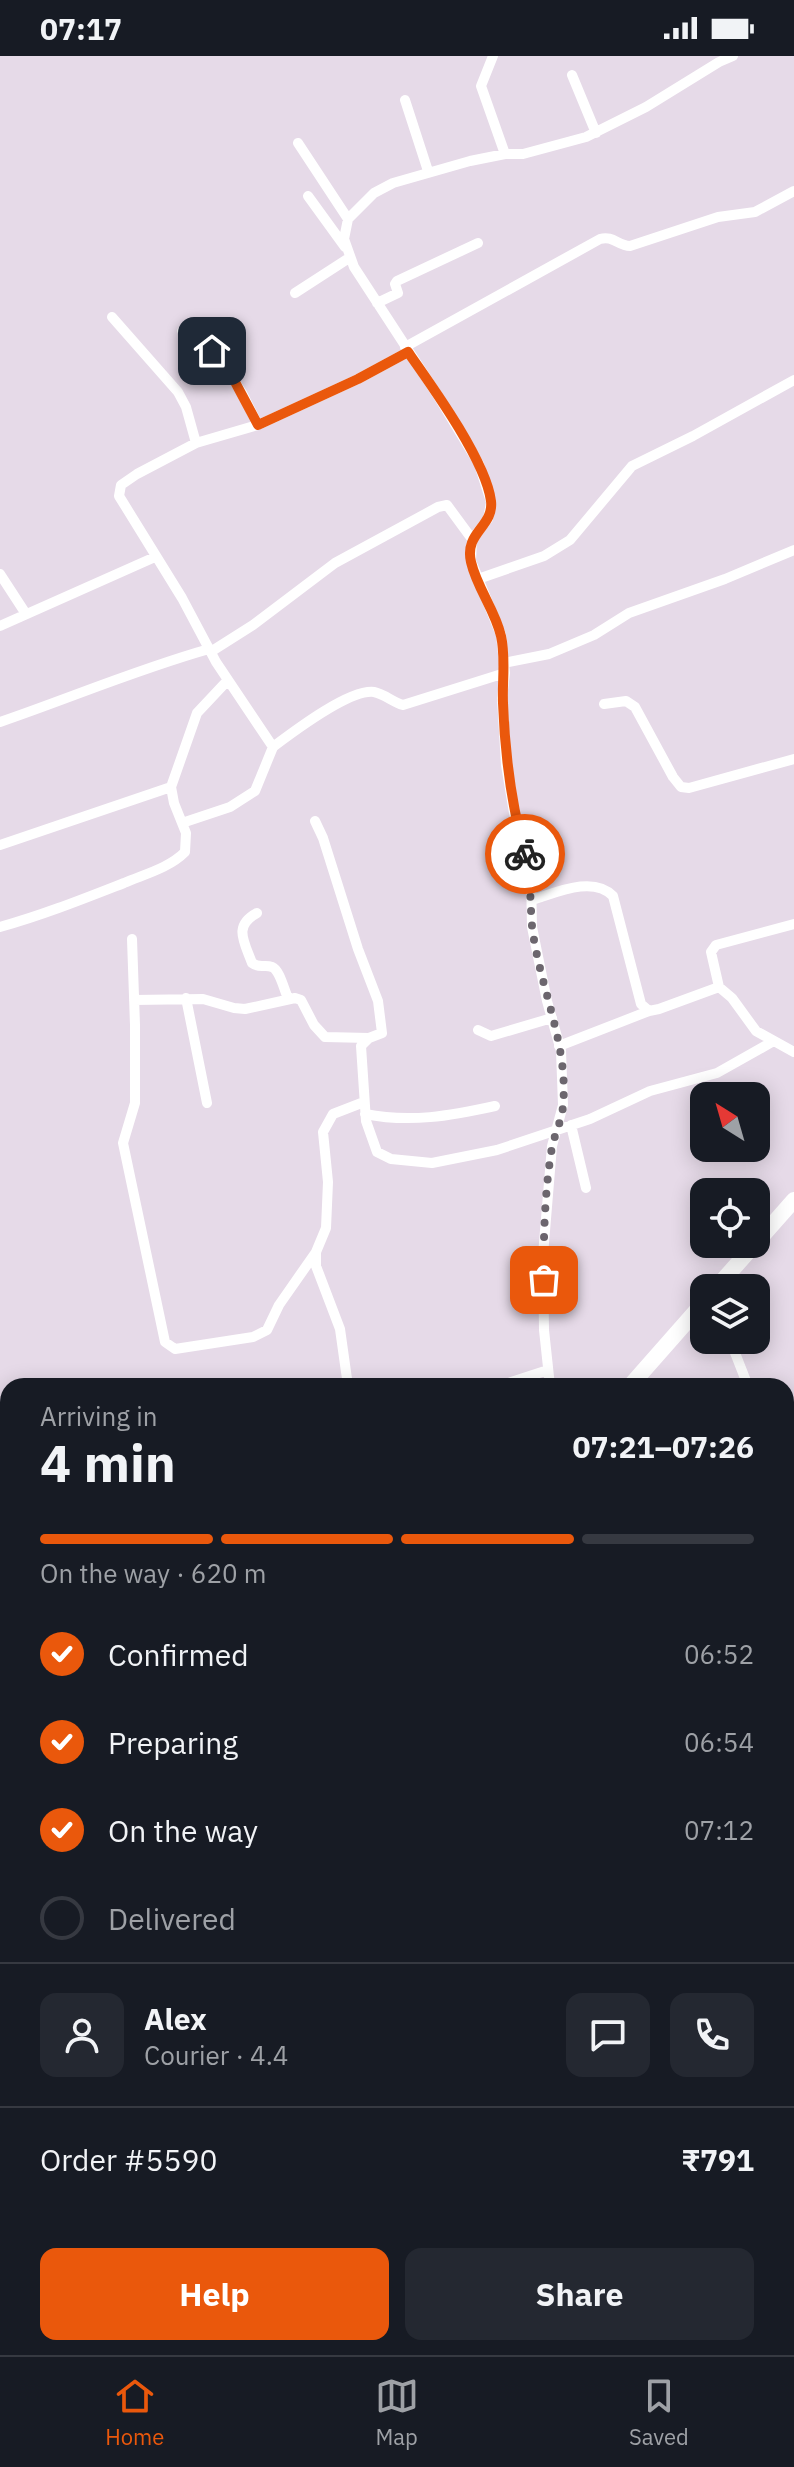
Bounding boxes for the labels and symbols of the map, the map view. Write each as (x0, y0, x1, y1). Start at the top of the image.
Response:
pin (178, 317, 246, 385)
courier (485, 814, 565, 894)
north arrow (690, 1082, 770, 1162)
pin (510, 1246, 578, 1314)

